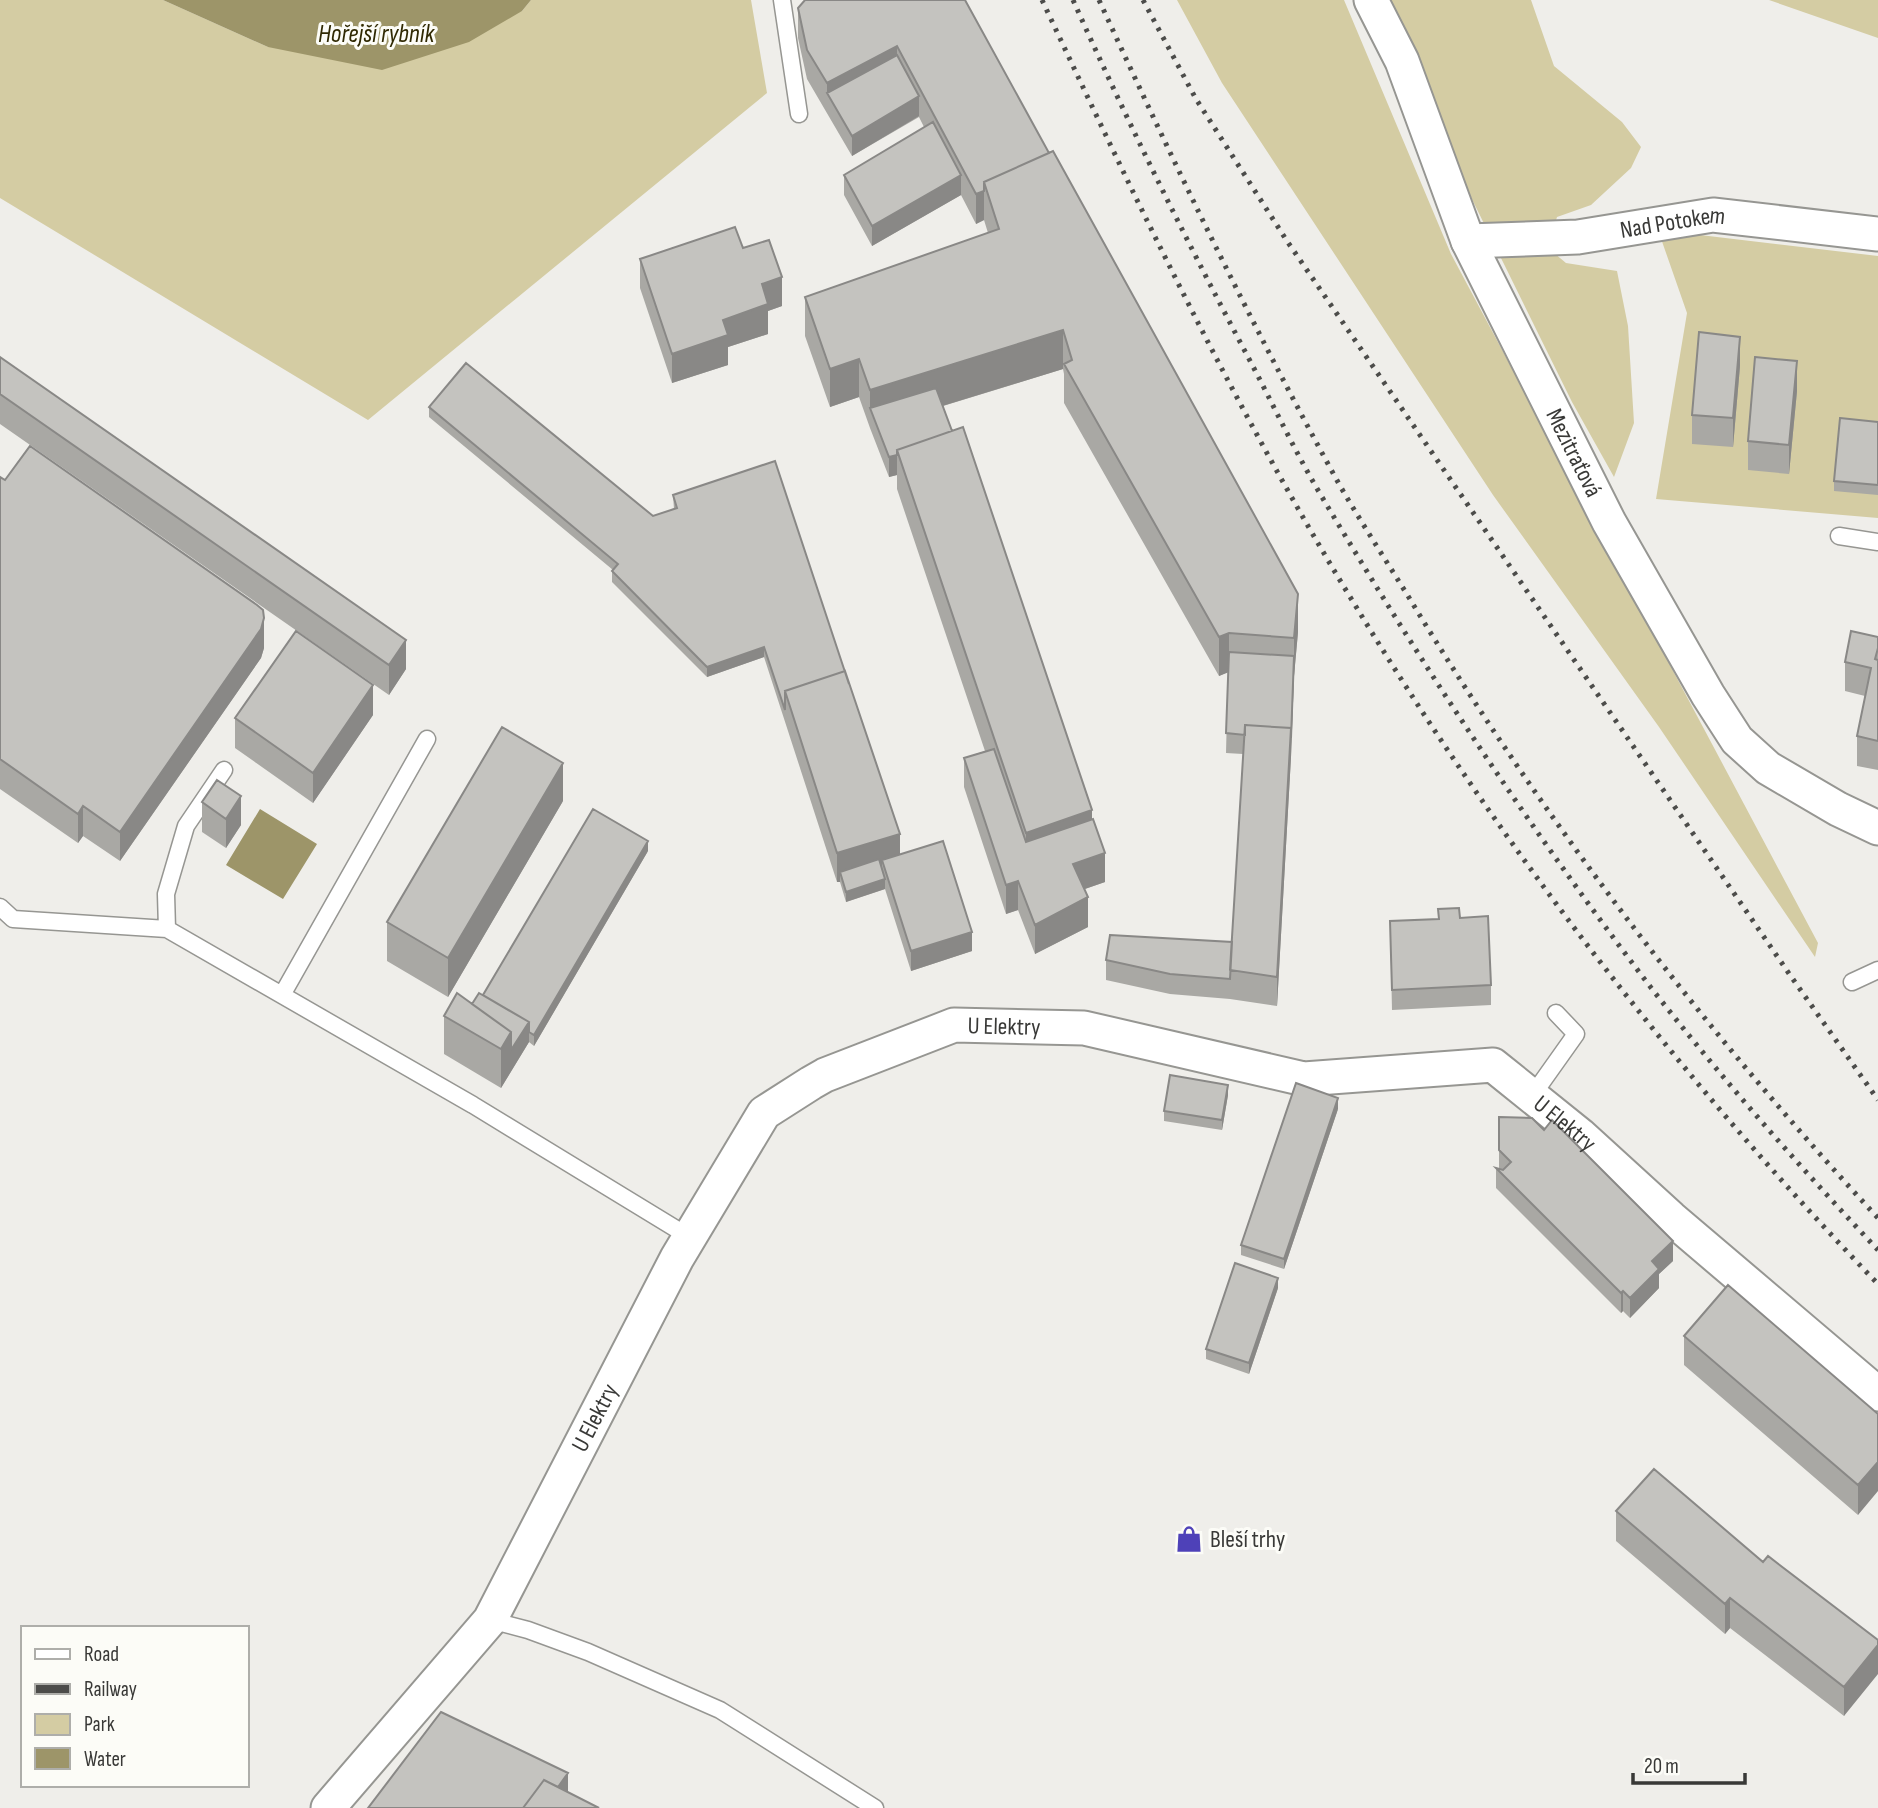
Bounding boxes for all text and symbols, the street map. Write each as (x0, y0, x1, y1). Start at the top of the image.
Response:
water label: Hořejší rybník (318, 19, 435, 50)
street label: Nad Potokem (1618, 200, 1727, 244)
street label: Mezitraťová (1540, 404, 1609, 502)
street label: U Elektry (967, 1011, 1041, 1041)
street label: U Elektry (1528, 1089, 1603, 1157)
street label: U Elektry (565, 1379, 624, 1456)
shop icon: Bleší trhy (1174, 1524, 1204, 1554)
place label: Bleší trhy (1210, 1525, 1285, 1554)
legend (21, 1626, 248, 1787)
text: Road (84, 1642, 119, 1667)
text: Railway (84, 1677, 137, 1702)
text: Park (84, 1712, 115, 1737)
scale bar (1633, 1742, 1745, 1786)
text: Water (84, 1747, 126, 1772)
text: 20 m (1644, 1754, 1679, 1779)

